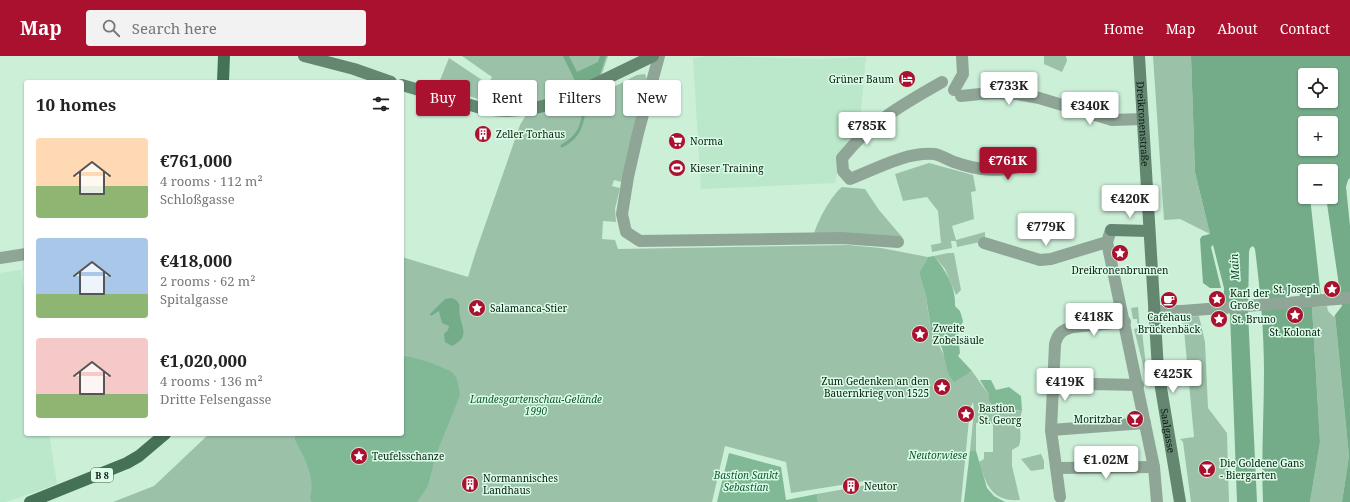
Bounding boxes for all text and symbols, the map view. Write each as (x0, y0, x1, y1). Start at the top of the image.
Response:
search box (86, 10, 366, 46)
text: Map (20, 15, 62, 41)
icon: search (100, 17, 122, 39)
text: Search here (132, 18, 217, 38)
text: Home (1104, 19, 1144, 38)
text: Map (1166, 19, 1195, 38)
text: About (1217, 19, 1258, 38)
text: Contact (1280, 19, 1330, 38)
map controls (1298, 68, 1338, 204)
button: locate (1298, 68, 1338, 108)
hotel icon: Grüner Baum (897, 69, 917, 89)
place label: Grüner Baum (829, 72, 895, 86)
pin: €733K (981, 72, 1037, 106)
text: €733K (990, 76, 1028, 94)
chip: Buy (416, 80, 470, 116)
chip: Rent (478, 80, 537, 116)
chip: Filters (545, 80, 615, 116)
chip: New (623, 80, 681, 116)
street label: Dreikronenstraße (1134, 81, 1153, 167)
pin: €340K (1062, 92, 1118, 126)
text: 10 homes (36, 93, 116, 116)
icon: filters (370, 93, 392, 115)
text: €340K (1071, 96, 1109, 114)
pin: €785K (839, 112, 895, 146)
text: €785K (848, 116, 886, 134)
button: + (1298, 116, 1338, 156)
building icon: Zeller Torhaus (473, 124, 493, 144)
place label: Zeller Torhaus (496, 127, 566, 141)
supermarket icon: Norma (667, 131, 687, 151)
place label: Norma (690, 134, 724, 148)
pin: €761K (980, 147, 1036, 181)
text: €761,000 (160, 149, 232, 172)
text: €761K (989, 151, 1027, 169)
icon: home (68, 154, 116, 202)
sports icon: Kieser Training (667, 158, 687, 178)
place label: Kieser Training (690, 161, 764, 175)
button: − (1298, 164, 1338, 204)
text: 4 rooms · 112 m² (160, 172, 263, 190)
pin: €420K (1102, 185, 1158, 219)
text: €420K (1111, 189, 1149, 207)
text: Schloßgasse (160, 190, 235, 208)
pin: €779K (1018, 213, 1074, 247)
text: €779K (1027, 217, 1065, 235)
place icon: Dreikronenbrunnen (1110, 243, 1130, 263)
text: €418,000 (160, 249, 232, 272)
water label: Main (1226, 253, 1242, 282)
icon: home (68, 254, 116, 302)
place label: Dreikronenbrunnen (1071, 263, 1169, 277)
text: 2 rooms · 62 m² (160, 272, 255, 290)
place icon: St. Joseph (1322, 279, 1342, 299)
place label: St. Joseph (1273, 282, 1320, 296)
place label: Karl der Große (1230, 286, 1270, 312)
place icon: Karl der Große (1207, 289, 1227, 309)
text: Spitalgasse (160, 290, 228, 308)
cafe icon: Caféhaus Brückenbäck (1159, 290, 1179, 310)
place icon: Salamanca-Stier (467, 298, 487, 318)
place label: Salamanca-Stier (490, 301, 567, 315)
pin: €418K (1066, 303, 1122, 337)
place icon: St. Kolonat (1285, 305, 1305, 325)
text: €418K (1075, 307, 1113, 325)
place icon: St. Bruno (1209, 309, 1229, 329)
place label: Caféhaus Brückenbäck (1138, 310, 1200, 336)
place label: St. Bruno (1232, 312, 1276, 326)
place label: Zweite Zobelsäule (933, 321, 984, 347)
place icon: Zweite Zobelsäule (910, 324, 930, 344)
place label: St. Kolonat (1269, 325, 1321, 339)
text: €1,020,000 (160, 349, 247, 372)
icon: home (68, 354, 116, 402)
pin: €425K (1145, 360, 1201, 394)
text: €425K (1154, 364, 1192, 382)
pin: €419K (1037, 368, 1093, 402)
text: 4 rooms · 136 m² (160, 372, 263, 390)
text: €419K (1046, 372, 1084, 390)
place label: Zum Gedenken an den Bauernkrieg von 1525 (822, 374, 930, 400)
place icon: Zum Gedenken an den Bauernkrieg von 1525 (932, 377, 952, 397)
text: Dritte Felsengasse (160, 390, 272, 408)
park label: Landesgartenschau-Gelände 1990 (469, 392, 602, 418)
place label: Bastion St. Georg (979, 401, 1022, 427)
place icon: Bastion St. Georg (956, 404, 976, 424)
street label: Saalgasse (1157, 407, 1179, 454)
bar icon: Moritzbar (1125, 409, 1145, 429)
place label: Moritzbar (1074, 412, 1122, 426)
place icon: Teufelsschanze (349, 446, 369, 466)
pin: €1.02M (1073, 446, 1139, 480)
park label: Neutorwiese (908, 448, 967, 462)
place label: Teufelsschanze (372, 449, 444, 463)
text: €1.02M (1083, 450, 1129, 468)
place label: Die Goldene Gans - Biergarten (1220, 456, 1305, 482)
bar icon: Die Goldene Gans - Biergarten (1197, 459, 1217, 479)
road number: B 8 (91, 468, 113, 482)
park label: Bastion Sankt Sebastian (713, 468, 779, 494)
place label: Normannisches Landhaus (483, 471, 558, 497)
building icon: Normannisches Landhaus (460, 474, 480, 494)
building icon: Neutor (841, 476, 861, 496)
place label: Neutor (864, 479, 898, 493)

